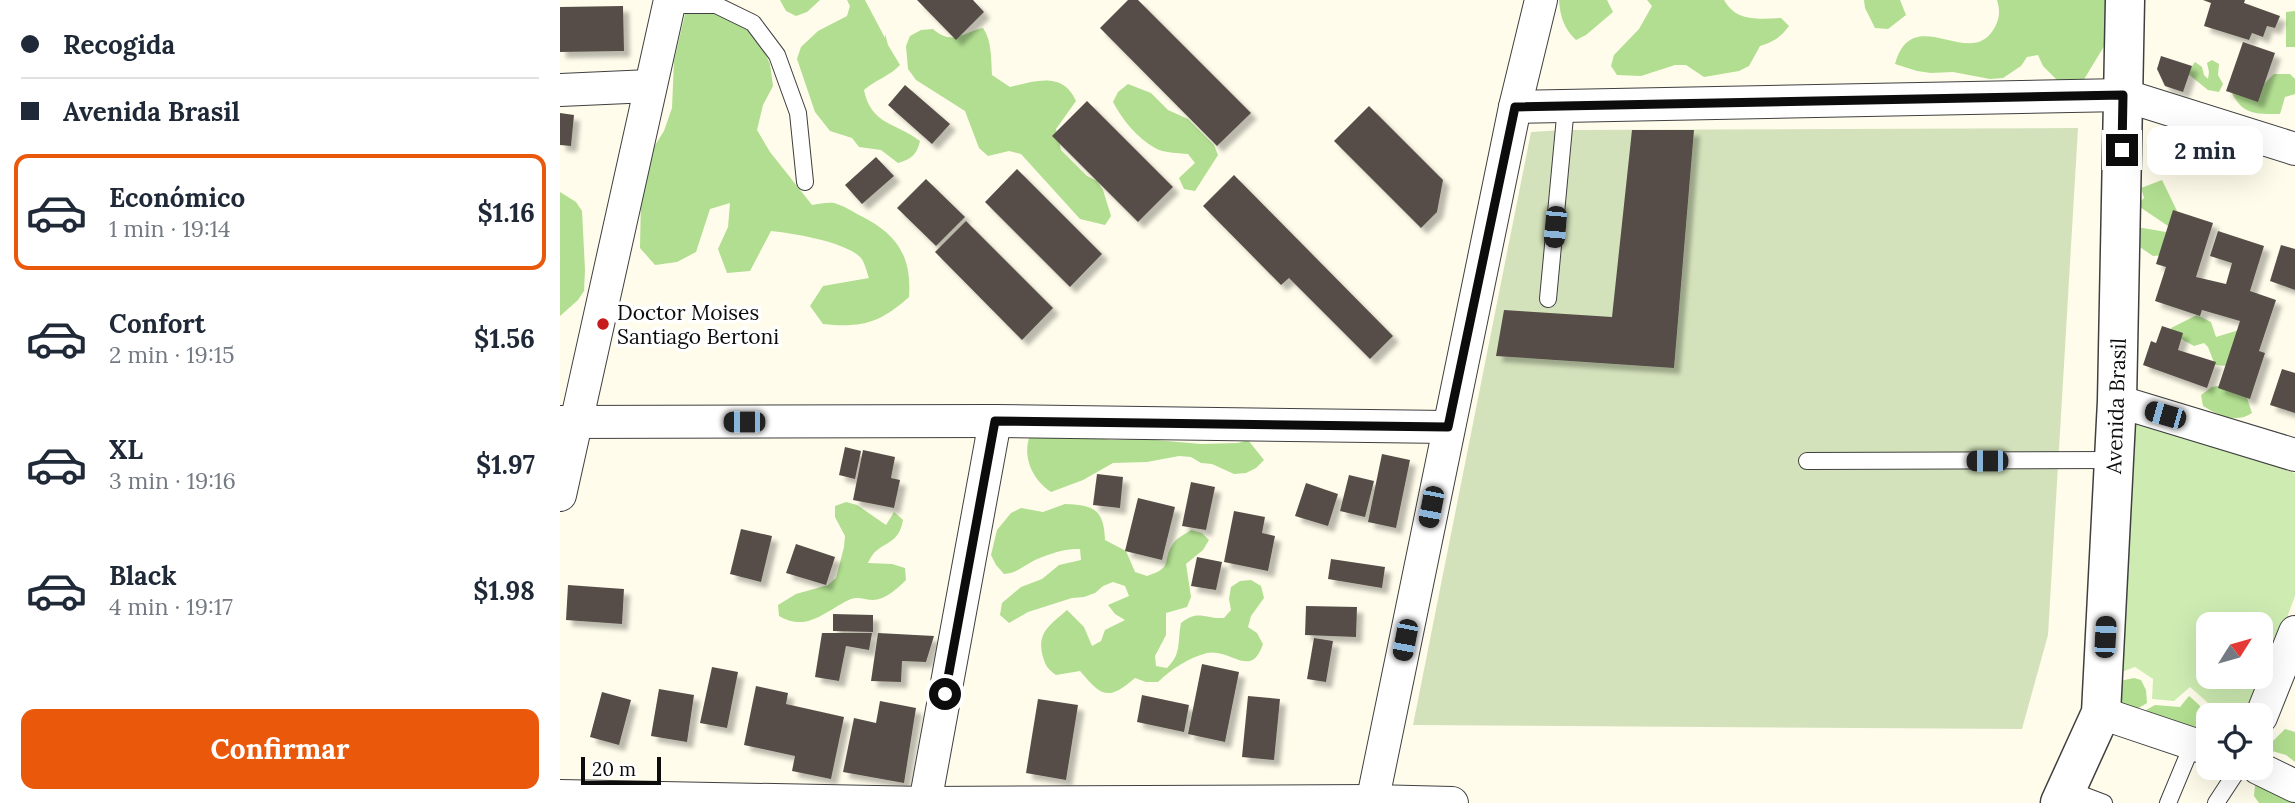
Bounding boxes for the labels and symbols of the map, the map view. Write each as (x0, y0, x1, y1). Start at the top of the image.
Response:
callout: 2 min (2146, 125, 2262, 174)
route end (2106, 134, 2138, 166)
car (1543, 205, 1568, 249)
place label: Doctor Moises Santiago Bertoni (617, 299, 779, 350)
marker: Doctor Moises Santiago Bertoni (595, 316, 611, 332)
street label: Avenida Brasil (2100, 337, 2132, 476)
car (2142, 399, 2189, 431)
car (724, 412, 766, 433)
car (1967, 451, 2009, 472)
car (1417, 484, 1446, 530)
north arrow (2196, 612, 2273, 690)
car (2094, 615, 2117, 659)
car (1391, 617, 1420, 663)
route start (929, 678, 961, 710)
scale bar (581, 754, 662, 786)

